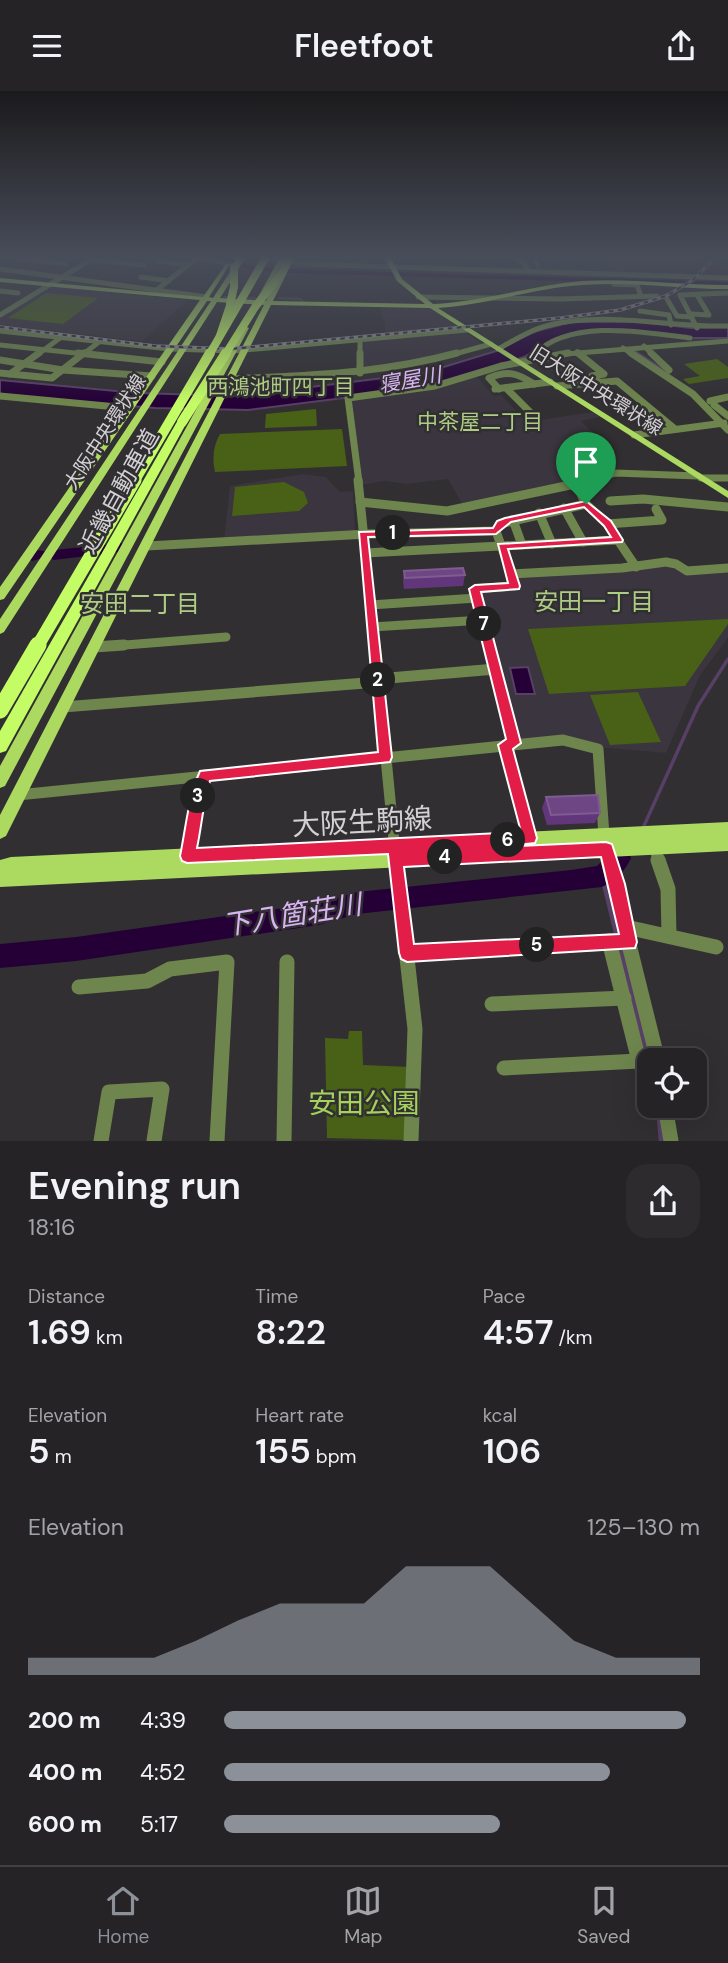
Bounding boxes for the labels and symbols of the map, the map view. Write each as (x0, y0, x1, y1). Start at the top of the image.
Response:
street label: 旧大阪中央環状線 (525, 339, 667, 441)
water label: 寝屋川 (377, 360, 445, 399)
street label: 大阪中央環状線 (58, 369, 152, 495)
district label: 西鴻池町四丁目 (208, 373, 355, 401)
district label: 中茶屋二丁目 (417, 408, 543, 436)
street label: 近畿自動車道 (72, 423, 166, 559)
pin (556, 432, 616, 504)
pin: 1 (376, 515, 410, 551)
district label: 安田一丁目 (534, 586, 654, 617)
district label: 安田二丁目 (80, 588, 200, 619)
pin: 7 (466, 607, 502, 641)
pin: 2 (360, 663, 396, 697)
pin: 3 (180, 779, 216, 813)
street label: 大阪生駒線 (291, 800, 433, 844)
pin: 6 (490, 823, 526, 857)
pin: 4 (428, 839, 462, 875)
water label: 下八箇荘川 (220, 885, 367, 944)
pin: 5 (520, 927, 554, 963)
park label: 安田公園 (308, 1085, 420, 1122)

